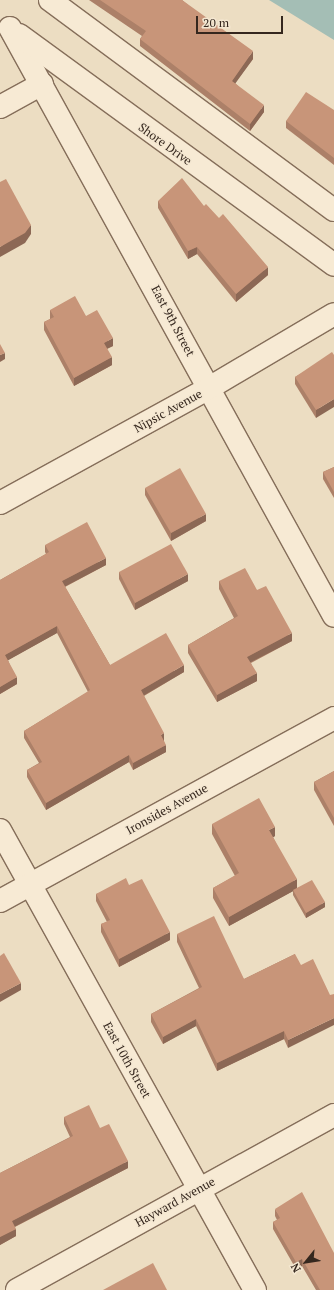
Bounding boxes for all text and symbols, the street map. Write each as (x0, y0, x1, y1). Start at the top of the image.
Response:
scale bar (198, 8, 285, 34)
text: 20 m (203, 15, 229, 30)
street label: Shore Drive (136, 120, 194, 168)
street label: East 9th Street (148, 283, 198, 359)
street label: Nipsic Avenue (131, 386, 205, 436)
street label: Ironsides Avenue (123, 781, 211, 837)
street label: East 10th Street (100, 1019, 154, 1101)
street label: Hayward Avenue (132, 1174, 218, 1230)
north arrow (286, 1242, 326, 1282)
text: N (287, 1261, 304, 1275)

